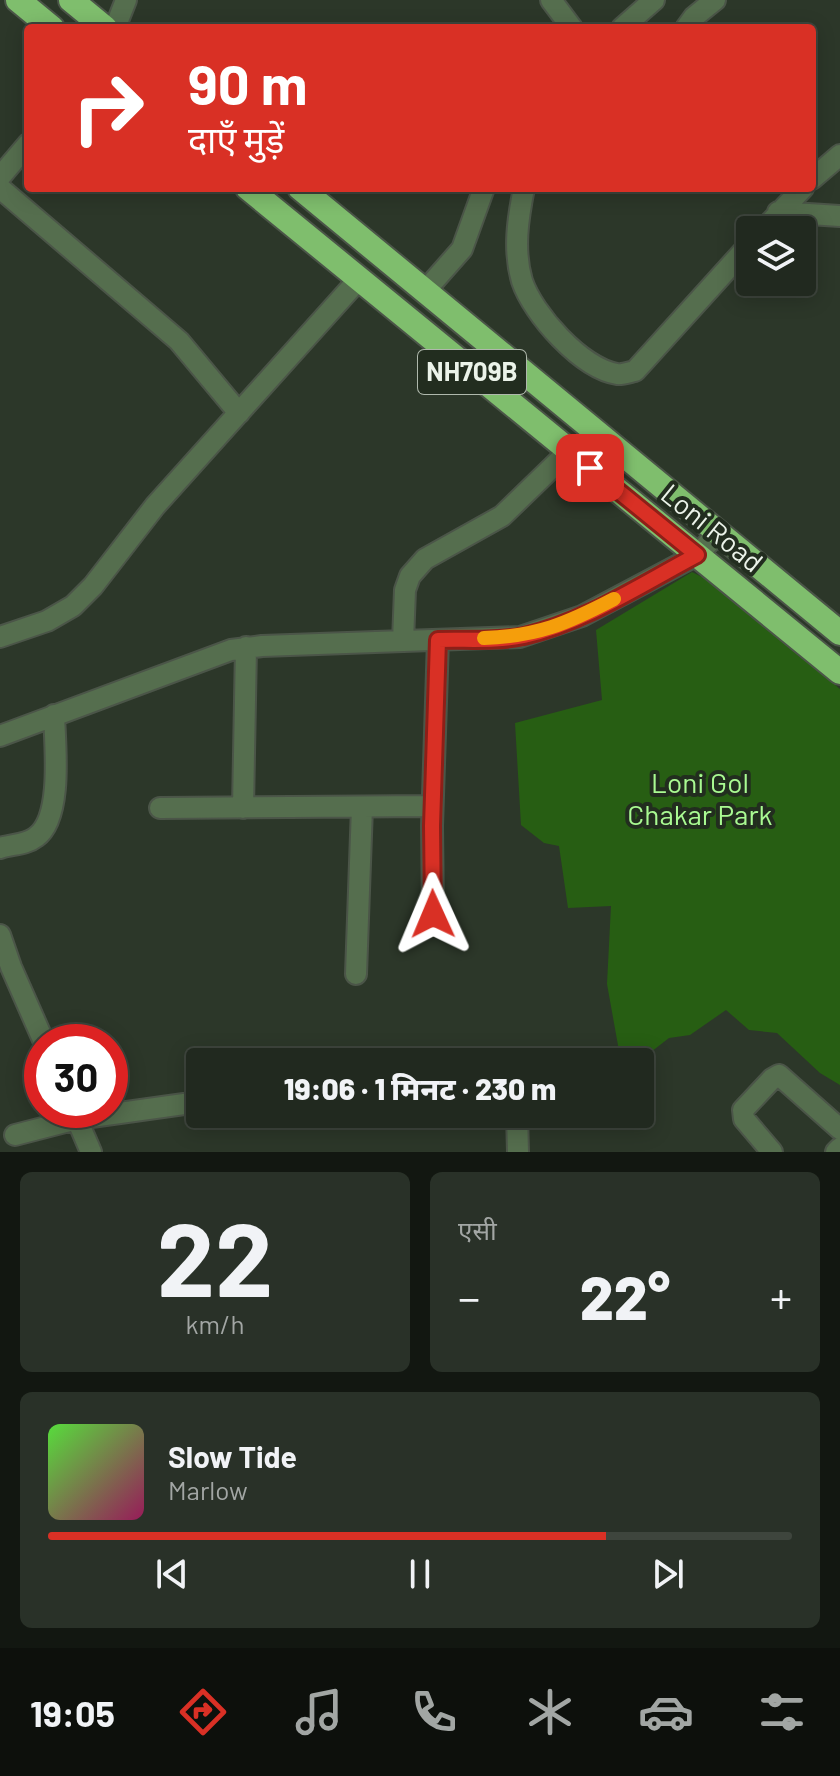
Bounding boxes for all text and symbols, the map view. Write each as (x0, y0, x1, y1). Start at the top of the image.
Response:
text: 90 m (188, 49, 308, 116)
icon: right (56, 56, 160, 160)
text: दाएँ मुड़ें (188, 117, 284, 160)
map controls (736, 216, 816, 296)
button: layers (736, 216, 816, 296)
road number: NH709B (418, 350, 526, 394)
pin (556, 434, 624, 502)
icon: arrive (568, 446, 612, 490)
street label: Loni Road (655, 476, 770, 578)
park label: Loni Gol Chakar Park (627, 765, 773, 831)
position arrow (391, 872, 475, 956)
speed limit sign: 30 (24, 1024, 128, 1128)
text: 19:06 · 1 मिनट · 230 m (284, 1070, 556, 1106)
text: 22 (157, 1193, 273, 1318)
text: एसी (458, 1214, 497, 1245)
text: 22° (580, 1260, 670, 1332)
text: − (458, 1270, 480, 1323)
text: + (770, 1270, 792, 1323)
text: km/h (186, 1308, 244, 1339)
text: Slow Tide (168, 1438, 297, 1474)
text: Marlow (168, 1474, 248, 1505)
icon: previous (150, 1552, 194, 1596)
icon: pause (398, 1552, 442, 1596)
icon: next (646, 1552, 690, 1596)
icon: directions (175, 1684, 231, 1740)
icon: music (291, 1684, 347, 1740)
icon: phone (406, 1684, 462, 1740)
icon: climate (522, 1684, 578, 1740)
icon: car (638, 1684, 694, 1740)
icon: filters (754, 1684, 810, 1740)
text: 19:05 (30, 1691, 115, 1734)

